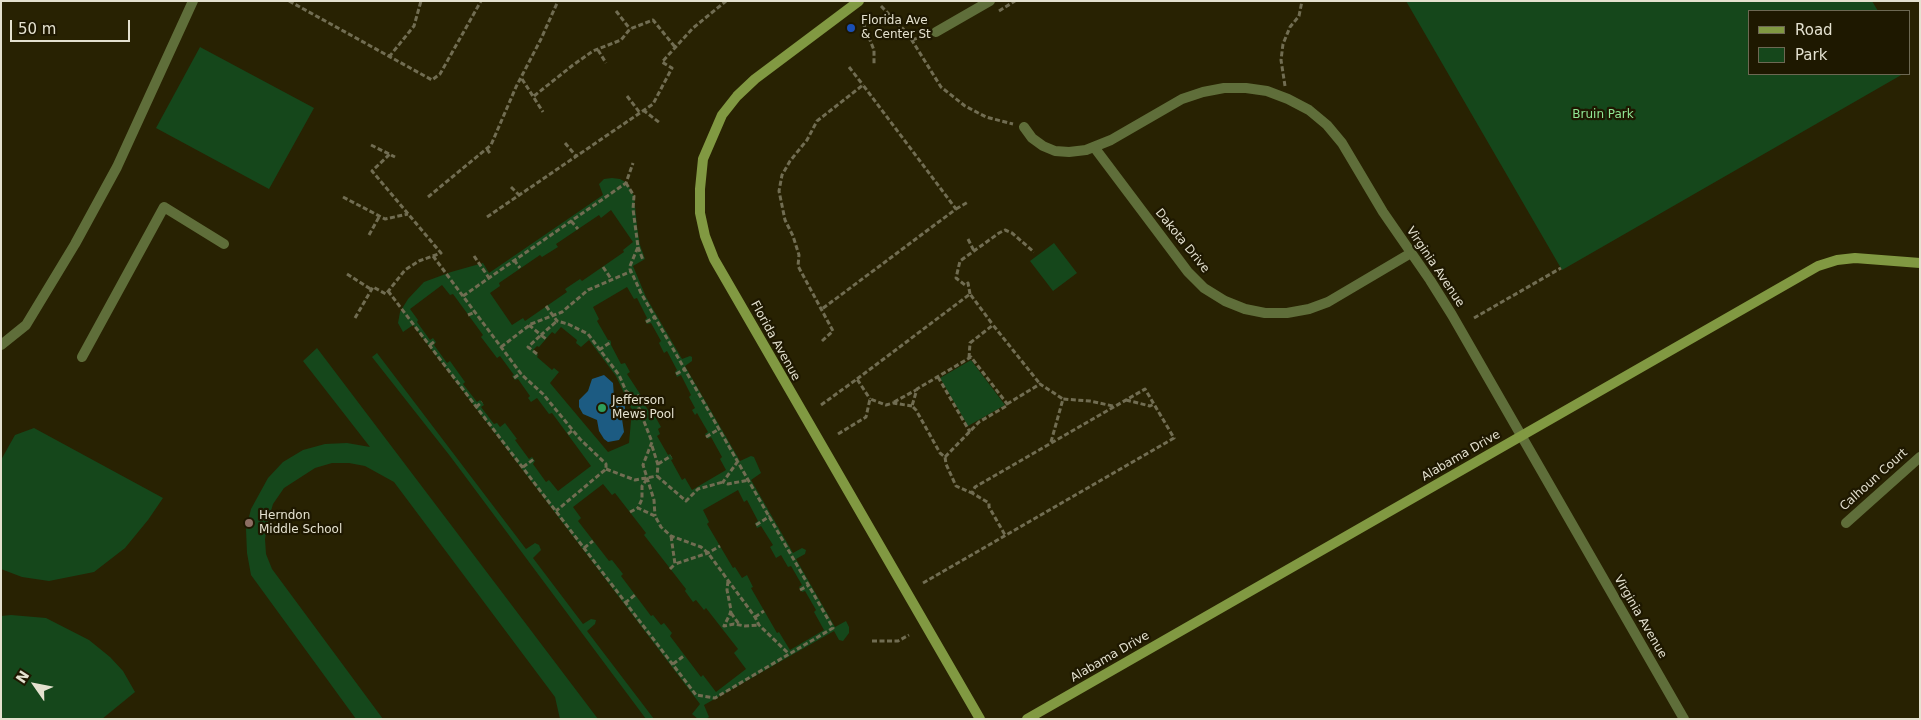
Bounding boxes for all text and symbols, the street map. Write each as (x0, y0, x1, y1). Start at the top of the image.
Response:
scale bar (12, 10, 132, 42)
legend (1748, 10, 1911, 75)
place label: Florida Ave & Center St (861, 14, 931, 42)
text: 50 m (18, 20, 56, 38)
text: Road (1795, 21, 1833, 39)
marker: Florida Ave & Center St (845, 22, 857, 34)
text: Park (1795, 46, 1827, 64)
park label: Bruin Park (1572, 108, 1634, 122)
street label: Dakota Drive (1152, 206, 1212, 276)
street label: Virginia Avenue (1403, 224, 1467, 310)
street label: Florida Avenue (747, 298, 803, 384)
place label: Jefferson Mews Pool (612, 394, 674, 422)
marker: Jefferson Mews Pool (596, 402, 608, 414)
street label: Alabama Drive (1419, 428, 1503, 484)
street label: Calhoun Court (1837, 446, 1911, 514)
place label: Herndon Middle School (259, 509, 342, 537)
marker: Herndon Middle School (243, 517, 255, 529)
street label: Virginia Avenue (1610, 573, 1670, 661)
street label: Alabama Drive (1068, 629, 1152, 685)
north arrow (10, 660, 60, 710)
text: N (13, 668, 32, 686)

